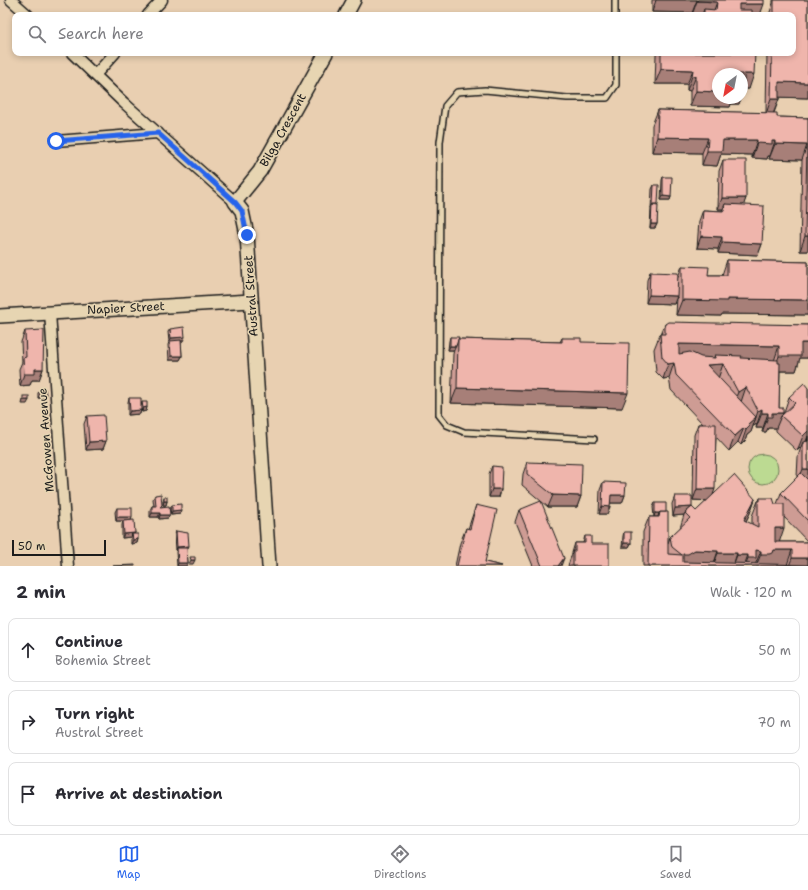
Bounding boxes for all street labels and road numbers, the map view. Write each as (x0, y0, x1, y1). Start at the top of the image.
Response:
street label: Bilga Crescent (256, 90, 310, 170)
street label: Austral Street (240, 255, 262, 337)
street label: Napier Street (87, 298, 165, 318)
street label: McGowen Avenue (34, 387, 58, 493)

